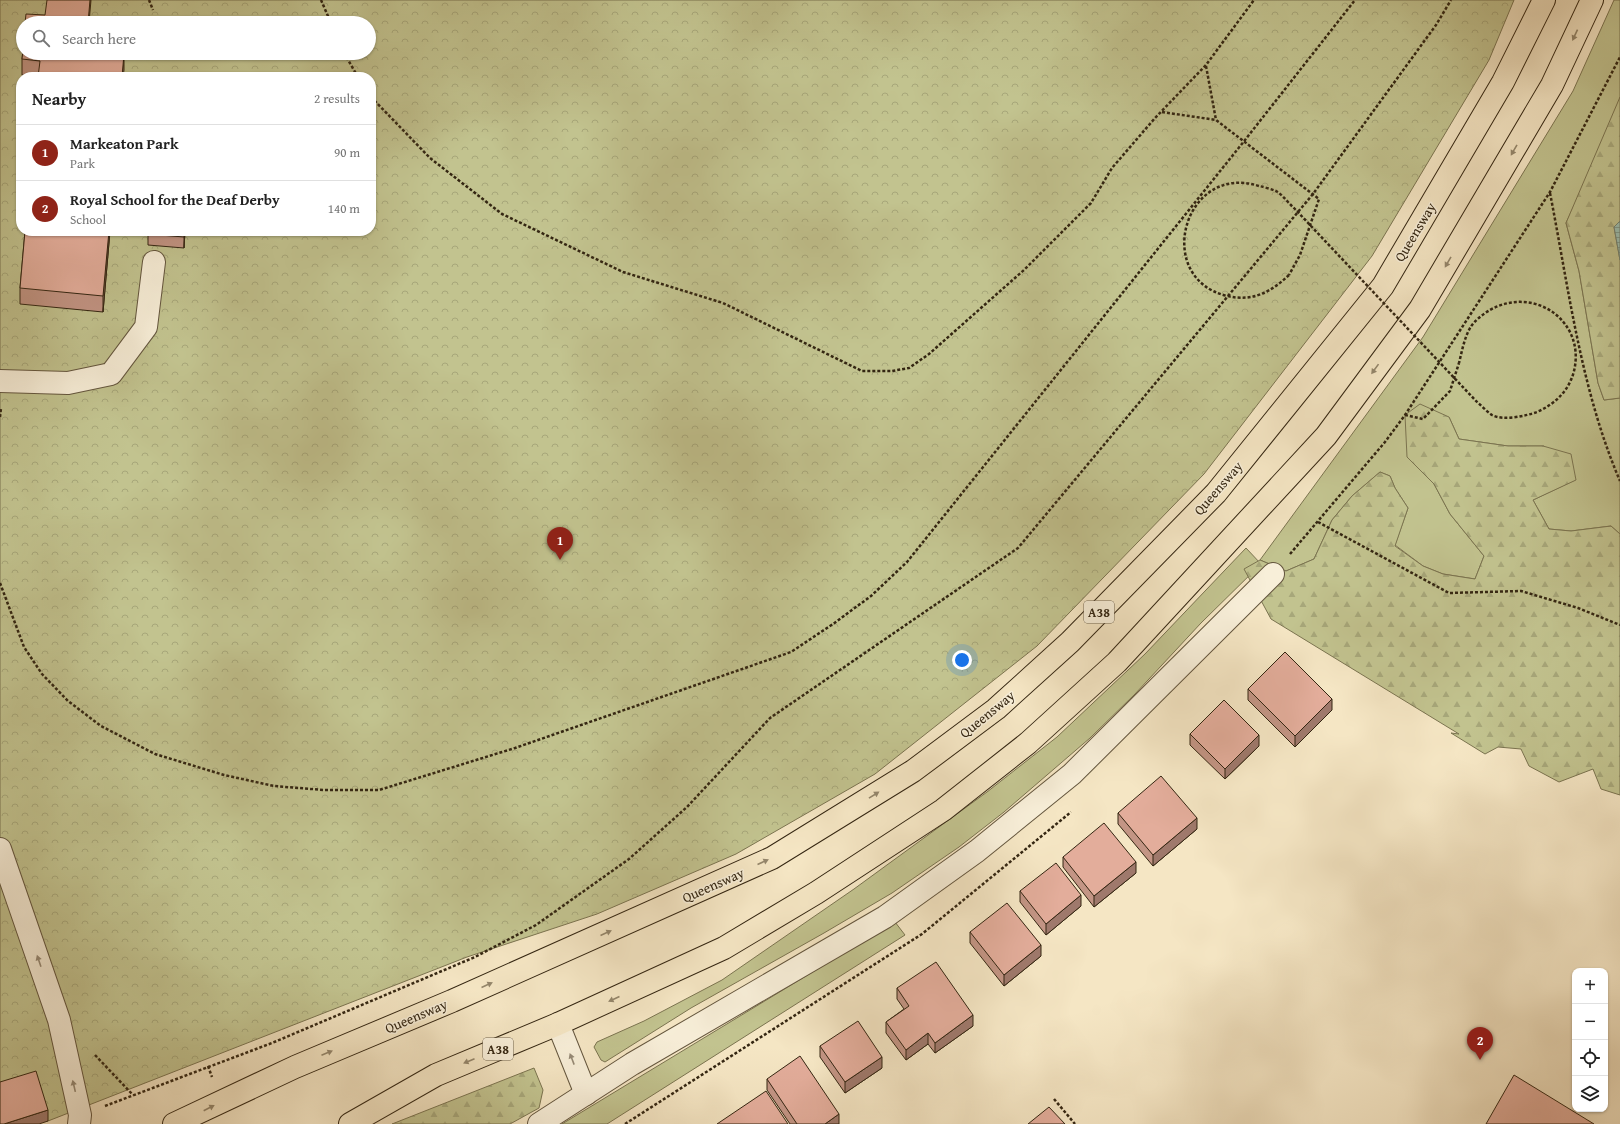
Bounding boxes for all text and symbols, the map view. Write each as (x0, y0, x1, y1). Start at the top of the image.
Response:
search box (16, 16, 376, 60)
icon: search (30, 27, 52, 49)
text: Search here (62, 28, 136, 49)
one-way arrow (1572, 30, 1578, 41)
text: Nearby (32, 86, 86, 111)
text: 2 results (314, 89, 360, 108)
text: Markeaton Park (70, 133, 178, 154)
text: 1 (42, 143, 48, 162)
text: 90 m (334, 143, 360, 162)
one-way arrow (1510, 144, 1517, 156)
text: Park (70, 154, 95, 173)
text: Royal School for the Deaf Derby (70, 189, 280, 210)
text: 2 (42, 199, 48, 218)
text: 140 m (328, 199, 360, 218)
street label: Queensway (1389, 199, 1441, 265)
text: School (70, 210, 106, 229)
one-way arrow (1444, 256, 1451, 268)
one-way arrow (1371, 364, 1380, 375)
street label: Queensway (1189, 457, 1247, 519)
pin: 1 (547, 527, 573, 560)
road number: A38 (1084, 601, 1114, 623)
your location (952, 650, 972, 670)
street label: Queensway (955, 685, 1019, 743)
one-way arrow (869, 791, 879, 799)
one-way arrow (758, 859, 769, 865)
street label: Queensway (679, 862, 747, 908)
one-way arrow (601, 929, 613, 935)
one-way arrow (35, 954, 41, 966)
map controls (1572, 968, 1608, 1112)
button: + (1572, 968, 1608, 1004)
one-way arrow (482, 982, 494, 988)
street label: Queensway (382, 994, 450, 1038)
one-way arrow (608, 996, 620, 1002)
button: − (1572, 1004, 1608, 1040)
pin: 2 (1467, 1027, 1493, 1060)
road number: A38 (483, 1038, 513, 1060)
button: locate (1572, 1040, 1608, 1076)
one-way arrow (322, 1050, 333, 1056)
one-way arrow (568, 1052, 574, 1064)
one-way arrow (464, 1058, 475, 1064)
button: layers (1572, 1076, 1608, 1112)
one-way arrow (70, 1080, 76, 1092)
one-way arrow (204, 1104, 215, 1111)

